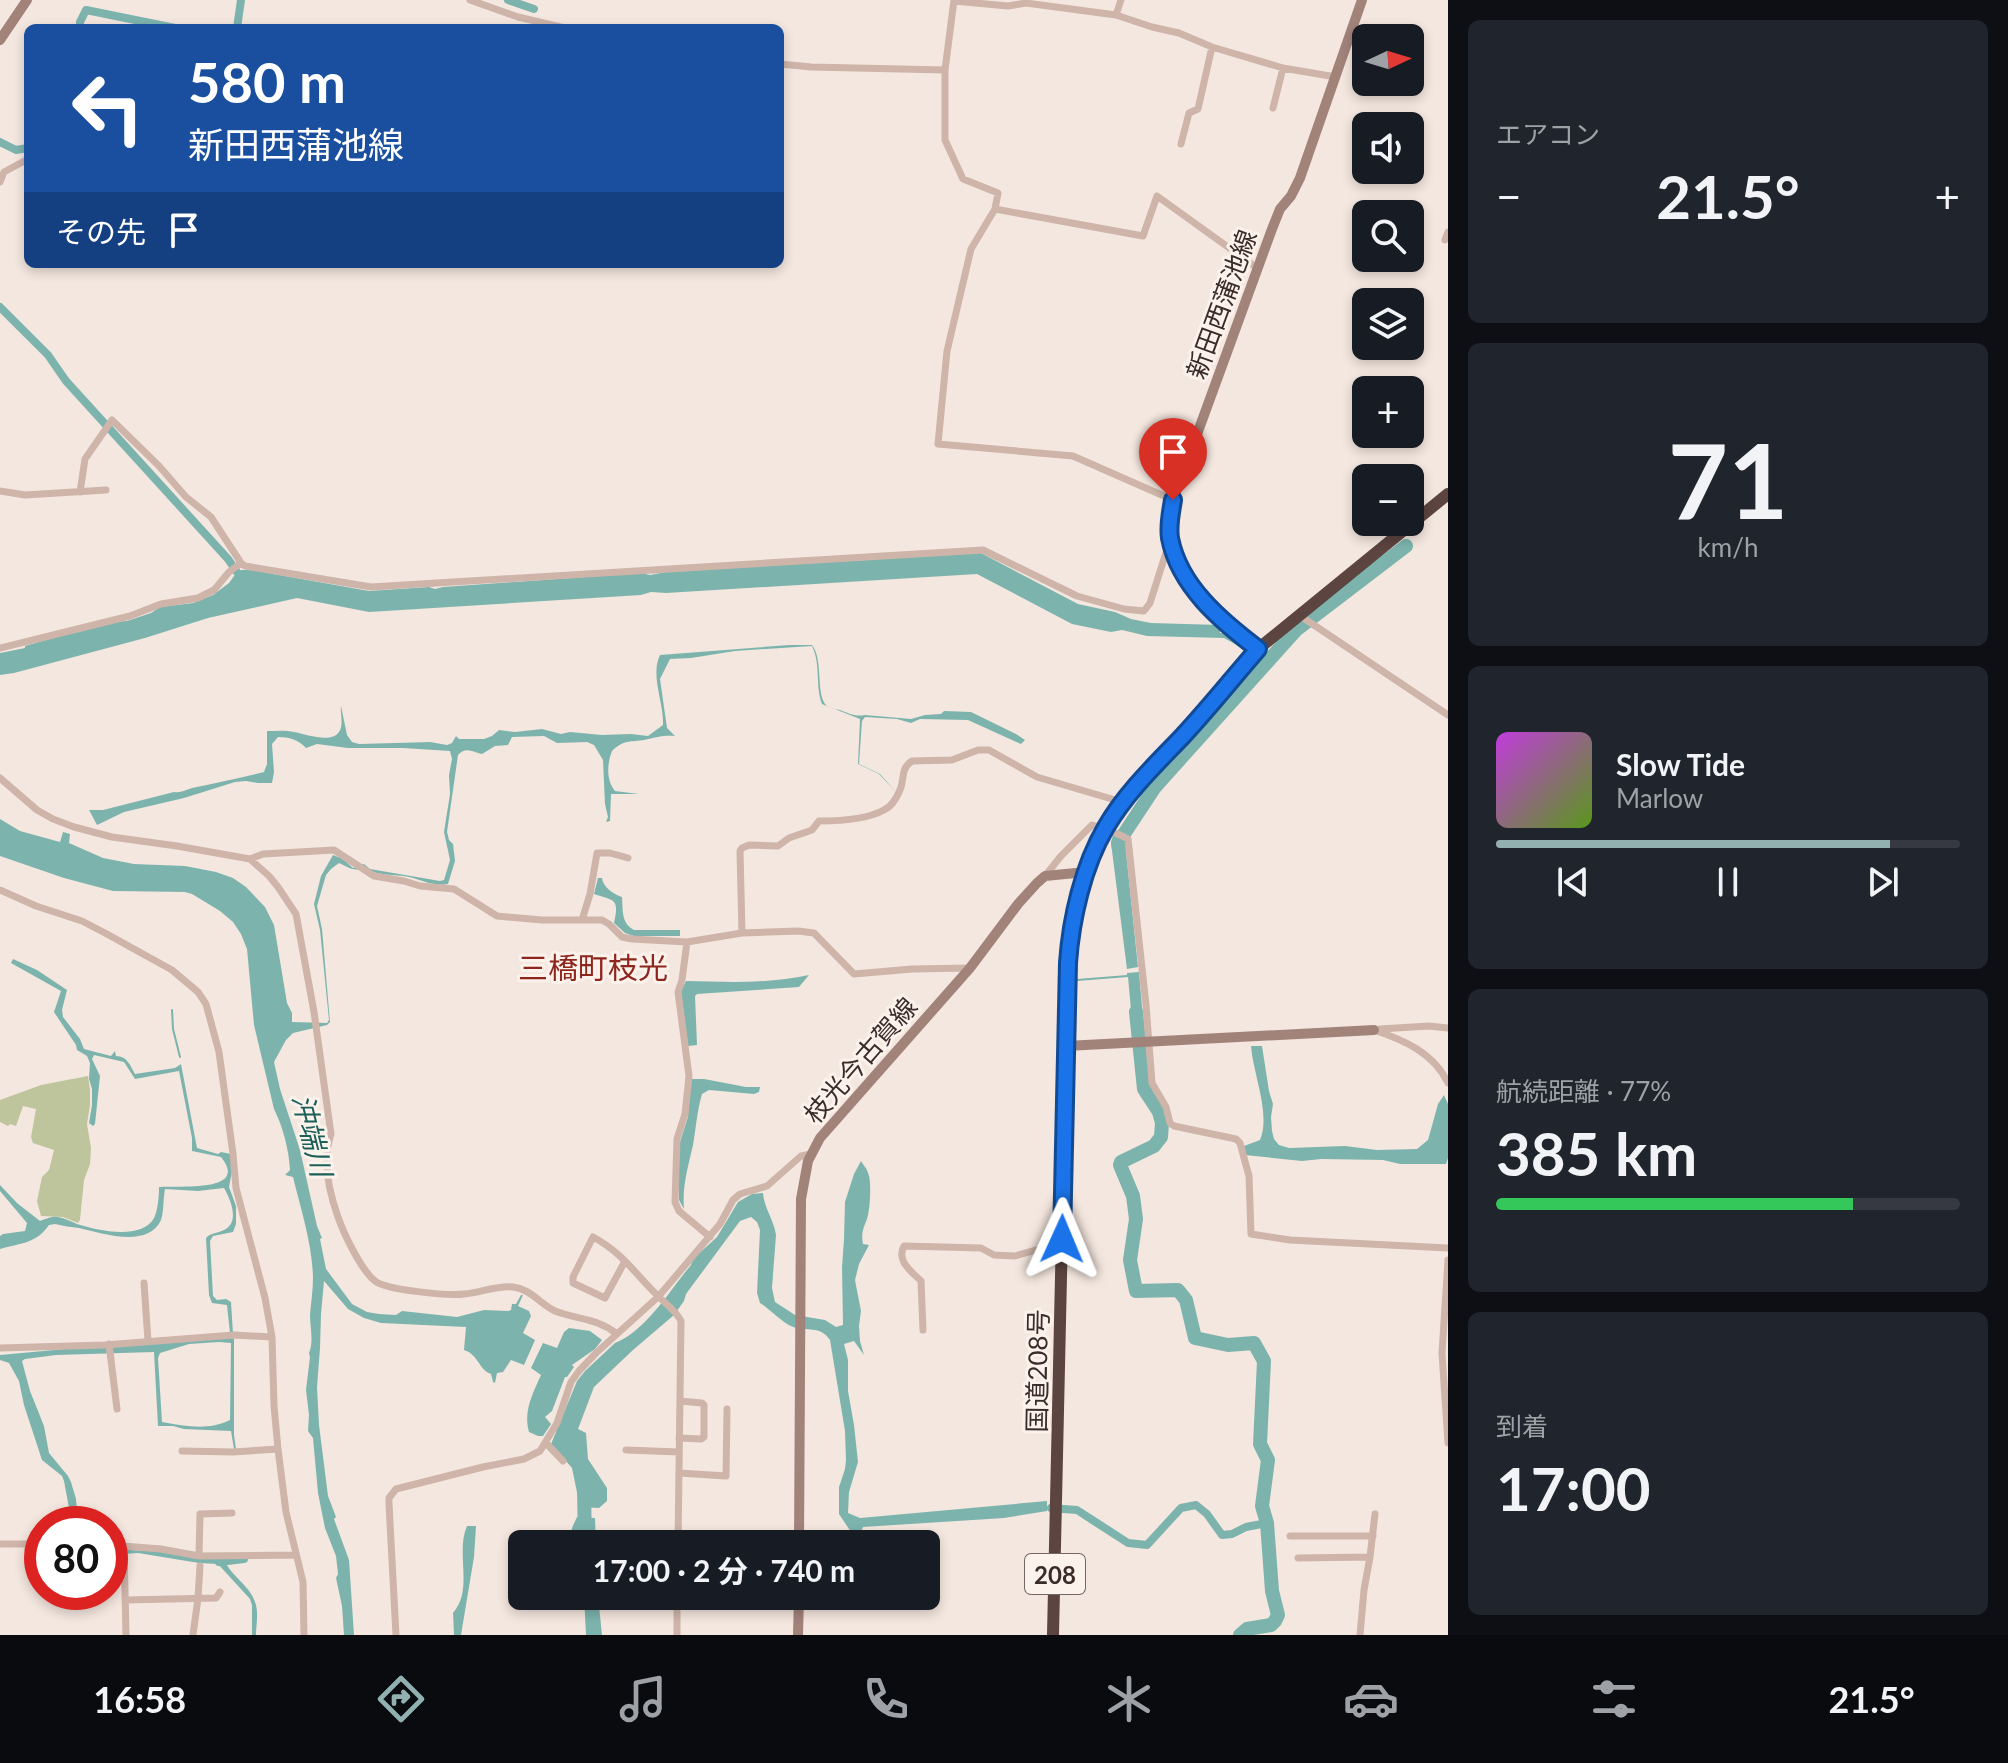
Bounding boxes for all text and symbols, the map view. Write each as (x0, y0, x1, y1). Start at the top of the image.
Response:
north arrow (1352, 24, 1424, 96)
map controls (1352, 24, 1424, 536)
text: 580 m (188, 48, 346, 115)
icon: left (56, 56, 160, 160)
button: sound (1352, 112, 1424, 184)
text: エアコン (1496, 118, 1600, 150)
text: 新田西蒲池線 (188, 122, 404, 166)
text: 21.5° (1656, 160, 1800, 232)
text: − (1496, 170, 1522, 222)
text: + (1934, 170, 1960, 222)
button: search (1352, 200, 1424, 272)
icon: arrive (162, 208, 206, 252)
text: その先 (56, 213, 146, 249)
street label: 新田西蒲池線 (1179, 225, 1263, 383)
button: layers (1352, 288, 1424, 360)
button: + (1352, 376, 1424, 448)
text: 71 (1668, 416, 1788, 541)
pin (1139, 418, 1207, 500)
icon: arrive (1151, 430, 1195, 474)
button: − (1352, 464, 1424, 536)
text: km/h (1698, 531, 1758, 563)
text: Slow Tide (1616, 746, 1745, 782)
text: Marlow (1616, 782, 1703, 814)
icon: previous (1551, 860, 1595, 904)
icon: pause (1706, 860, 1750, 904)
icon: next (1861, 860, 1905, 904)
district label: 三橋町枝光 (518, 949, 668, 985)
street label: 枝光今古賀線 (797, 991, 923, 1129)
text: 航続距離 · 77% (1496, 1075, 1671, 1107)
water label: 沖端川 (286, 1090, 340, 1183)
text: 385 km (1496, 1117, 1697, 1189)
position arrow (1020, 1197, 1104, 1281)
street label: 国道208号 (1020, 1309, 1054, 1433)
text: 到着 (1496, 1410, 1548, 1442)
text: 17:00 (1496, 1452, 1651, 1524)
speed limit sign: 80 (24, 1506, 128, 1610)
text: 17:00 · 2 分 · 740 m (593, 1552, 855, 1588)
road number: 208 (1025, 1554, 1085, 1594)
icon: directions (373, 1671, 429, 1727)
icon: music (615, 1671, 671, 1727)
icon: phone (858, 1671, 914, 1727)
icon: climate (1101, 1671, 1157, 1727)
icon: car (1343, 1671, 1399, 1727)
icon: filters (1586, 1671, 1642, 1727)
text: 16:58 (93, 1677, 186, 1721)
text: 21.5° (1828, 1677, 1915, 1721)

